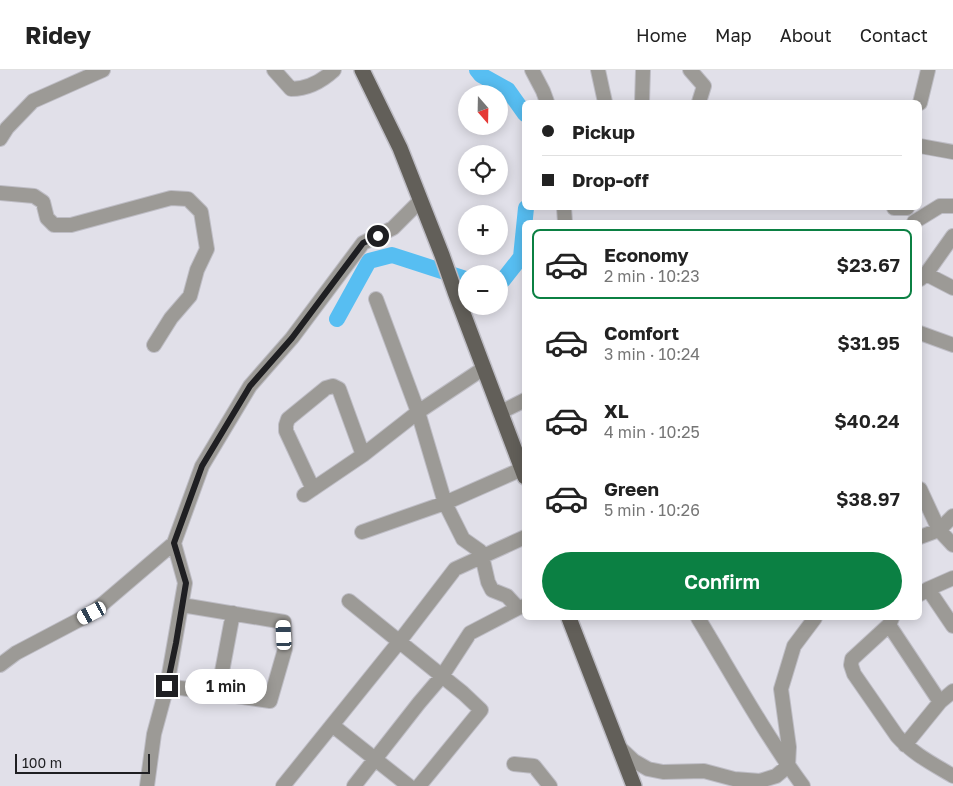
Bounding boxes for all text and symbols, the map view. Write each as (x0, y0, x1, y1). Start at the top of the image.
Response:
text: Ridey (25, 20, 91, 49)
text: Home (636, 24, 687, 46)
text: Map (715, 24, 752, 46)
text: About (780, 24, 832, 46)
text: Contact (860, 24, 928, 46)
north arrow (458, 85, 508, 135)
map controls (458, 85, 508, 315)
text: Pickup (572, 120, 635, 143)
button: locate (458, 145, 508, 195)
text: Drop-off (572, 168, 649, 191)
button: + (458, 205, 508, 255)
route start (367, 225, 389, 247)
icon: car (544, 242, 589, 287)
text: Economy (604, 243, 689, 266)
text: $23.67 (837, 253, 900, 276)
button: − (458, 265, 508, 315)
text: 2 min · 10:23 (604, 266, 700, 286)
icon: car (544, 320, 589, 365)
text: Comfort (604, 321, 679, 344)
text: $31.95 (837, 331, 900, 354)
text: 3 min · 10:24 (604, 344, 700, 364)
icon: car (544, 398, 589, 443)
text: XL (604, 399, 629, 422)
text: $40.24 (834, 409, 900, 432)
text: 4 min · 10:25 (604, 422, 700, 442)
icon: car (544, 476, 589, 521)
text: Green (604, 477, 659, 500)
text: $38.97 (836, 487, 900, 510)
text: 5 min · 10:26 (604, 500, 700, 520)
button: Confirm (542, 552, 902, 610)
car (75, 599, 108, 627)
car (275, 620, 292, 650)
callout: 1 min (184, 668, 267, 704)
route end (156, 675, 178, 697)
text: 1 min (206, 676, 246, 696)
scale bar (15, 751, 150, 774)
text: 100 m (22, 754, 62, 771)

